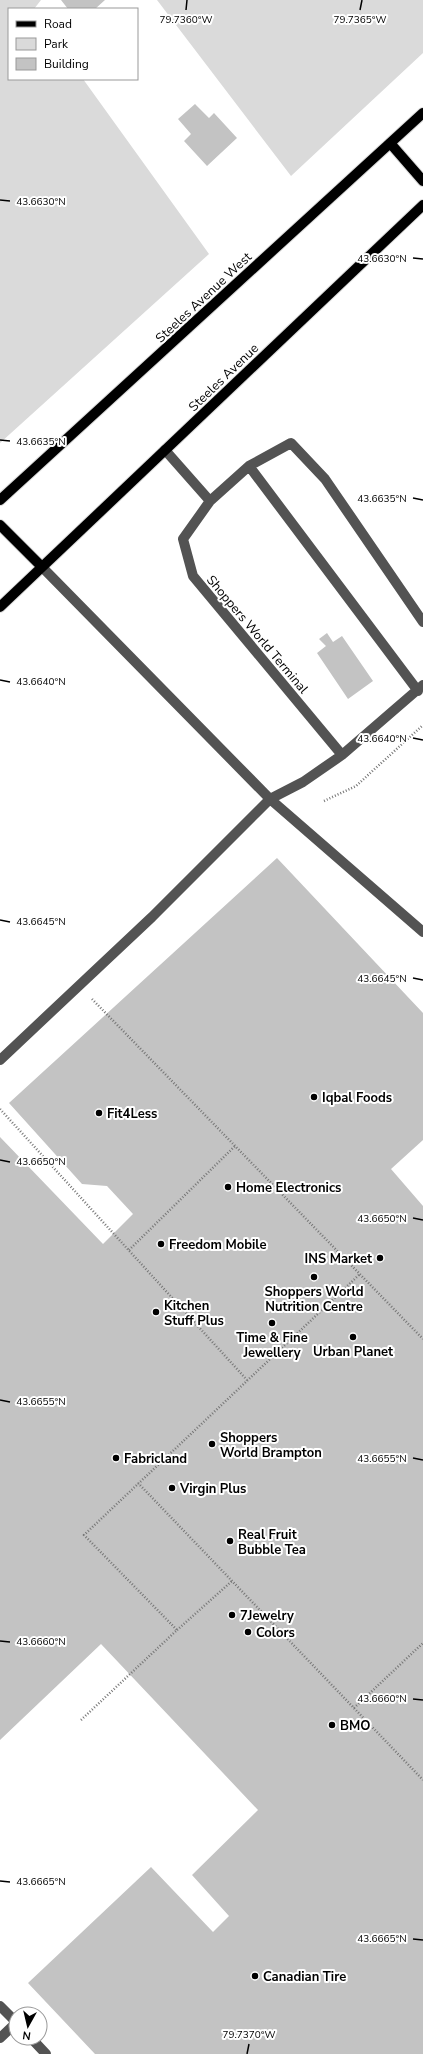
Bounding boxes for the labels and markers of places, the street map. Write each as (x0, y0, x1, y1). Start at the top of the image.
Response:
place label: Iqbal Foods (322, 1089, 392, 1107)
marker: Iqbal Foods (309, 1092, 319, 1102)
place label: Fit4Less (107, 1105, 157, 1123)
marker: Fit4Less (94, 1108, 104, 1118)
place label: Home Electronics (236, 1179, 341, 1197)
marker: Home Electronics (223, 1182, 233, 1192)
place label: Freedom Mobile (169, 1236, 266, 1254)
marker: Freedom Mobile (156, 1239, 166, 1249)
place label: INS Market (305, 1250, 373, 1268)
marker: INS Market (375, 1253, 385, 1263)
marker: Shoppers World Nutrition Centre (309, 1272, 319, 1282)
place label: Shoppers World Nutrition Centre (265, 1283, 363, 1316)
place label: Kitchen Stuff Plus (164, 1297, 224, 1330)
marker: Kitchen Stuff Plus (151, 1307, 161, 1317)
marker: Time & Fine Jewellery (267, 1318, 277, 1328)
place label: Time & Fine Jewellery (236, 1329, 308, 1362)
marker: Urban Planet (348, 1332, 358, 1342)
place label: Urban Planet (313, 1343, 394, 1361)
place label: Shoppers World Brampton (220, 1429, 322, 1462)
marker: Shoppers World Brampton (207, 1439, 217, 1449)
place label: Fabricland (124, 1450, 187, 1468)
marker: Fabricland (111, 1453, 121, 1463)
place label: Virgin Plus (179, 1480, 246, 1498)
marker: Virgin Plus (167, 1483, 177, 1493)
place label: Real Fruit Bubble Tea (238, 1526, 306, 1559)
marker: Real Fruit Bubble Tea (225, 1536, 235, 1546)
place label: 7Jewelry (240, 1607, 294, 1625)
marker: 7Jewelry (227, 1610, 237, 1620)
place label: Colors (256, 1624, 295, 1642)
marker: Colors (243, 1627, 253, 1637)
place label: BMO (340, 1717, 370, 1735)
marker: BMO (327, 1720, 337, 1730)
place label: Canadian Tire (263, 1968, 346, 1986)
marker: Canadian Tire (250, 1971, 260, 1981)

